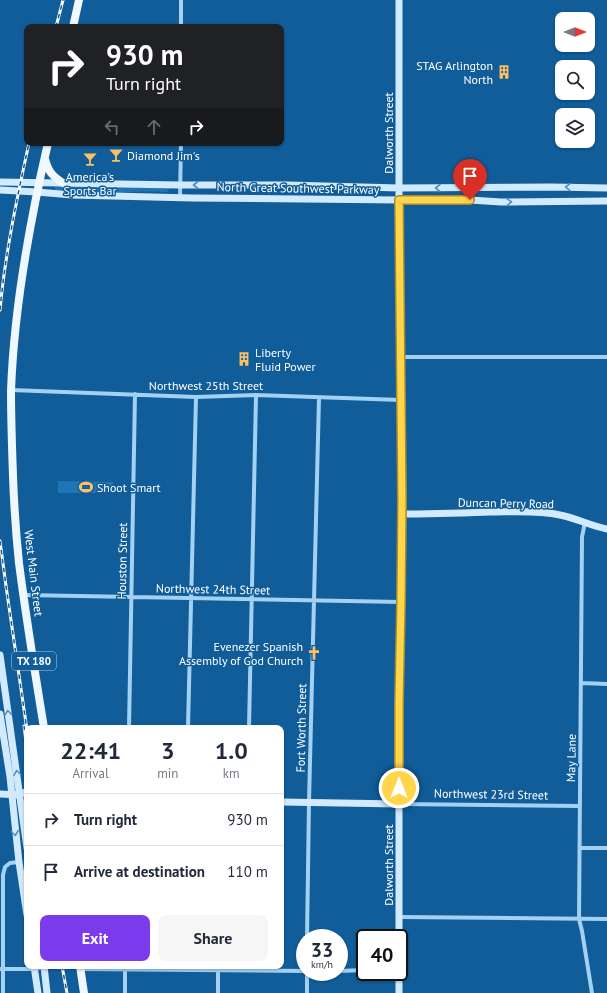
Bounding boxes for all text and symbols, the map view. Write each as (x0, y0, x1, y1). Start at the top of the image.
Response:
north arrow (555, 12, 595, 52)
map controls (555, 12, 595, 148)
text: 930 m (106, 36, 183, 73)
icon: right (40, 40, 92, 92)
place label: STAG Arlington North (416, 58, 493, 87)
button: search (555, 60, 595, 100)
building icon: STAG Arlington North (496, 64, 512, 80)
text: Turn right (106, 72, 181, 95)
street label: Dalworth Street (381, 92, 396, 174)
button: layers (555, 108, 595, 148)
icon: left (101, 116, 123, 138)
icon: ahead (143, 116, 165, 138)
icon: right (185, 116, 207, 138)
bar icon: Diamond Jim's (108, 147, 124, 163)
place label: Diamond Jim's (127, 148, 200, 163)
bar icon: America's Sports Bar (82, 151, 98, 167)
pin (453, 159, 487, 200)
icon: arrive (459, 165, 481, 187)
place label: America's Sports Bar (63, 169, 117, 198)
street label: North Great Southwest Parkway (216, 179, 380, 197)
one-way arrow (193, 181, 199, 189)
one-way arrow (565, 183, 571, 191)
one-way arrow (435, 184, 441, 192)
one-way arrow (506, 198, 512, 206)
place label: Liberty Fluid Power (255, 345, 316, 374)
building icon: Liberty Fluid Power (236, 351, 252, 367)
street label: Northwest 25th Street (149, 378, 263, 393)
sports icon: Shoot Smart (78, 479, 94, 495)
place label: Shoot Smart (97, 480, 161, 495)
street label: Duncan Perry Road (458, 495, 554, 511)
street label: Houston Street (114, 522, 130, 600)
street label: West Main Street (21, 529, 47, 617)
street label: Northwest 24th Street (156, 581, 270, 597)
place label: Evenezer Spanish Assembly of God Church (179, 639, 303, 668)
church icon: Evenezer Spanish Assembly of God Church (306, 645, 322, 661)
road number: TX 180 (12, 652, 56, 670)
street label: Fort Worth Street (293, 683, 309, 773)
one-way arrow (4, 710, 13, 716)
street label: May Lane (563, 734, 579, 782)
text: 22:41 (60, 735, 121, 766)
text: 3 (161, 735, 175, 766)
text: 1.0 (215, 735, 248, 766)
text: Arrival (72, 765, 109, 782)
text: min (157, 765, 178, 782)
text: km (223, 765, 240, 782)
position arrow (378, 767, 420, 809)
one-way arrow (13, 770, 22, 776)
street label: Northwest 23rd Street (434, 786, 548, 802)
icon: right (40, 809, 62, 831)
text: Turn right (74, 810, 137, 829)
text: 930 m (227, 810, 268, 829)
street label: Dalworth Street (381, 824, 396, 906)
one-way arrow (11, 830, 20, 836)
icon: arrive (40, 861, 62, 883)
text: Arrive at destination (74, 862, 205, 881)
text: 110 m (227, 862, 268, 881)
button: Exit (40, 915, 150, 961)
button: Share (158, 915, 268, 961)
speed limit sign: 40 (356, 929, 408, 981)
text: 33 (311, 937, 333, 963)
text: km/h (311, 958, 333, 971)

